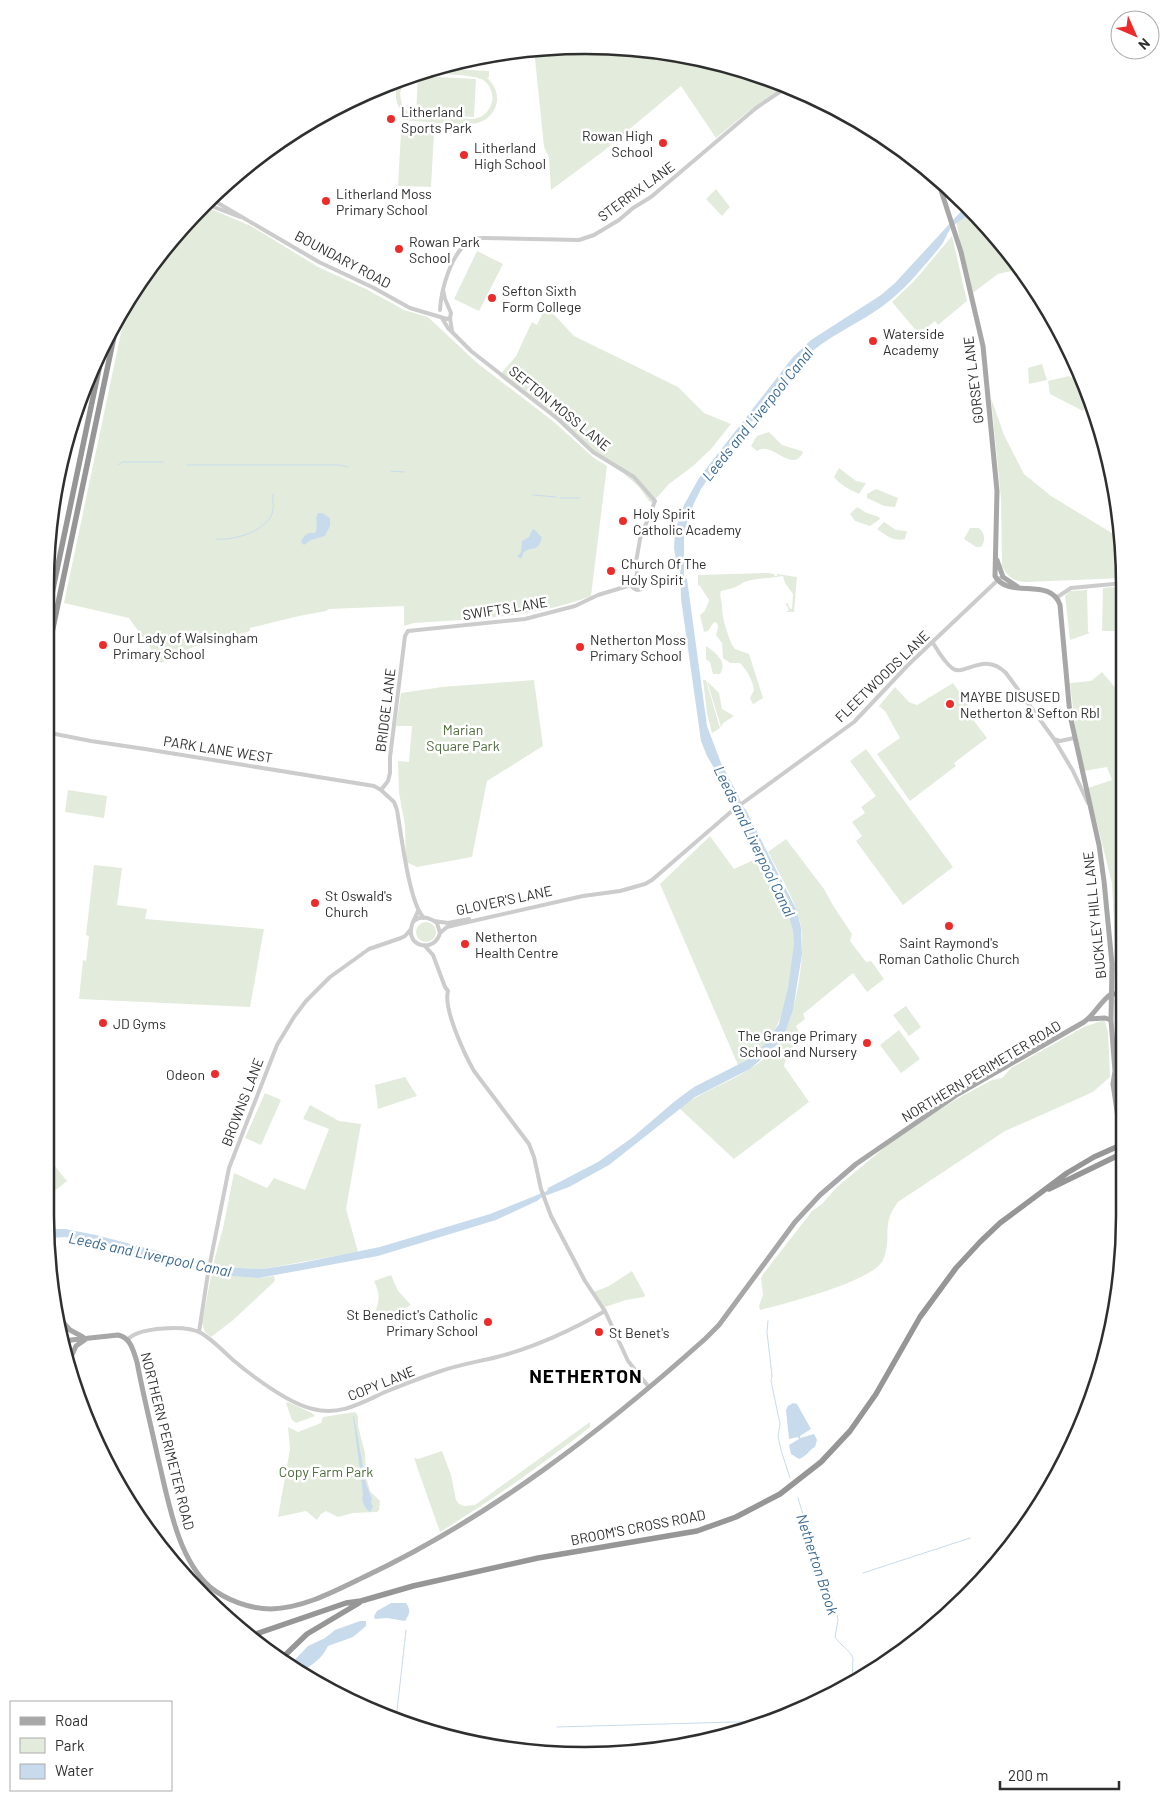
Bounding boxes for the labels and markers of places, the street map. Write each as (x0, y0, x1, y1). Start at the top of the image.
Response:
place label: Litherland Sports Park (401, 103, 472, 136)
marker: Litherland Sports Park (385, 113, 397, 125)
place label: Rowan High School (582, 127, 653, 160)
marker: Rowan High School (657, 137, 669, 149)
place label: Litherland High School (474, 139, 546, 172)
marker: Litherland High School (458, 149, 470, 161)
place label: Litherland Moss Primary School (336, 185, 432, 218)
marker: Litherland Moss Primary School (320, 195, 332, 207)
place label: Rowan Park School (409, 233, 480, 266)
marker: Rowan Park School (393, 243, 405, 255)
place label: Sefton Sixth Form College (502, 282, 581, 315)
marker: Sefton Sixth Form College (486, 292, 498, 304)
place label: Waterside Academy (883, 325, 945, 358)
marker: Waterside Academy (867, 335, 879, 347)
place label: Holy Spirit Catholic Academy (633, 505, 742, 538)
marker: Holy Spirit Catholic Academy (617, 515, 629, 527)
place label: Church Of The Holy Spirit (621, 555, 707, 588)
marker: Church Of The Holy Spirit (605, 565, 617, 577)
place label: Our Lady of Walsingham Primary School (113, 629, 258, 662)
place label: Netherton Moss Primary School (590, 631, 686, 664)
marker: Our Lady of Walsingham Primary School (97, 639, 109, 651)
marker: Netherton Moss Primary School (574, 641, 586, 653)
place label: MAYBE DISUSED Netherton & Sefton Rbl (960, 688, 1100, 721)
marker: MAYBE DISUSED Netherton & Sefton Rbl (944, 698, 956, 710)
place label: St Oswald's Church (325, 887, 393, 920)
marker: St Oswald's Church (309, 897, 321, 909)
marker: Saint Raymond's Roman Catholic Church (943, 920, 955, 932)
place label: Netherton Health Centre (475, 928, 558, 961)
place label: Saint Raymond's Roman Catholic Church (878, 934, 1020, 967)
marker: Netherton Health Centre (459, 938, 471, 950)
place label: JD Gyms (113, 1015, 166, 1032)
marker: JD Gyms (97, 1017, 109, 1029)
place label: The Grange Primary School and Nursery (738, 1027, 858, 1060)
marker: The Grange Primary School and Nursery (861, 1037, 873, 1049)
place label: Odeon (166, 1066, 205, 1083)
marker: Odeon (209, 1068, 221, 1080)
place label: St Benedict's Catholic Primary School (346, 1306, 478, 1339)
marker: St Benedict's Catholic Primary School (482, 1316, 494, 1328)
place label: St Benet's (609, 1324, 670, 1341)
marker: St Benet's (593, 1326, 605, 1338)

